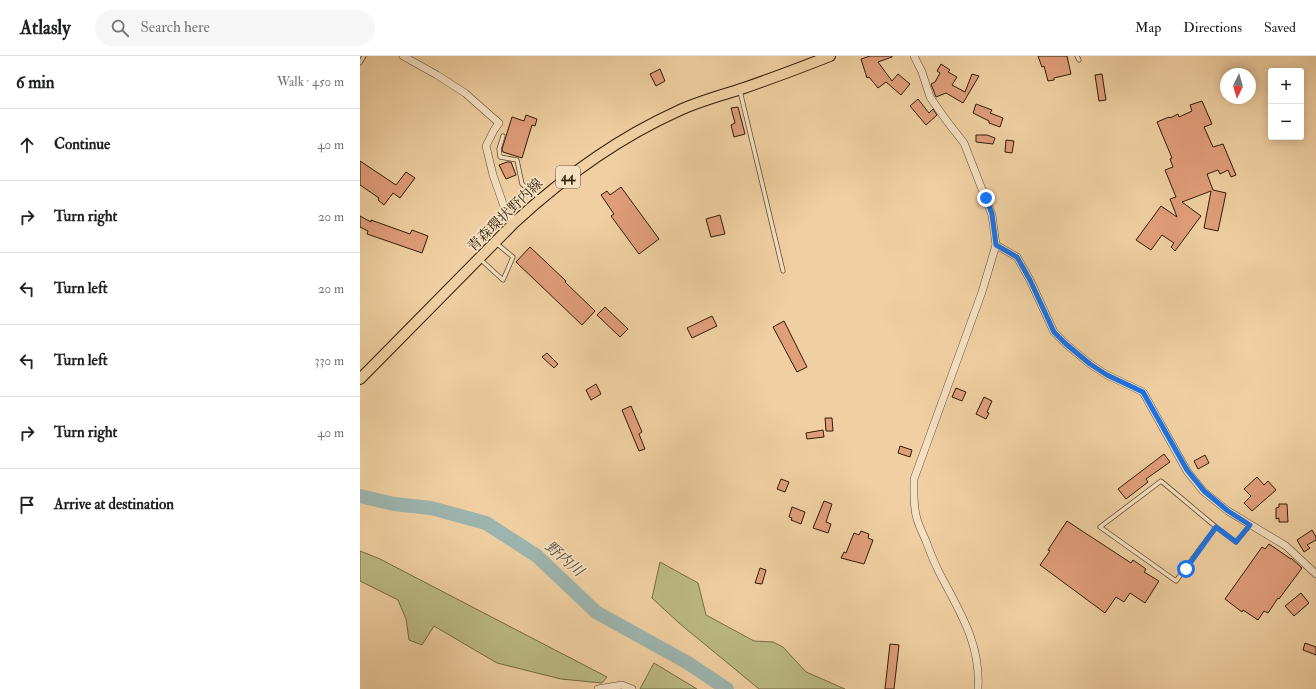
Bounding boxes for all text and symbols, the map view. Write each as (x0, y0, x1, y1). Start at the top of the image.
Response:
search box (95, 10, 375, 46)
text: Atlasly (20, 16, 71, 40)
icon: search (109, 17, 131, 39)
text: Search here (141, 18, 210, 37)
text: Map (1135, 19, 1161, 36)
text: Directions (1183, 19, 1242, 36)
text: Saved (1264, 19, 1296, 36)
north arrow (1220, 68, 1256, 104)
map controls (1268, 68, 1304, 140)
button: + (1268, 68, 1304, 104)
text: 6 min (16, 72, 55, 93)
text: Walk · 450 m (277, 74, 344, 90)
button: − (1268, 104, 1304, 140)
icon: ahead (16, 134, 38, 156)
text: Continue (54, 135, 110, 154)
text: 40 m (318, 137, 344, 153)
road number: 44 (556, 166, 580, 188)
street label: 青森環状野内線 (464, 175, 546, 255)
route end (977, 189, 995, 207)
icon: right (16, 206, 38, 228)
text: Turn right (54, 207, 117, 226)
text: 20 m (318, 209, 344, 225)
icon: left (16, 278, 38, 300)
text: Turn left (54, 279, 108, 298)
text: 20 m (318, 281, 344, 297)
icon: left (16, 350, 38, 372)
text: Turn left (54, 351, 108, 370)
text: 330 m (315, 353, 344, 369)
icon: right (16, 422, 38, 444)
text: Turn right (54, 423, 117, 442)
text: 40 m (318, 425, 344, 441)
icon: arrive (16, 494, 38, 516)
text: Arrive at destination (54, 495, 174, 514)
water label: 野内川 (541, 537, 589, 582)
route start (1177, 560, 1195, 578)

